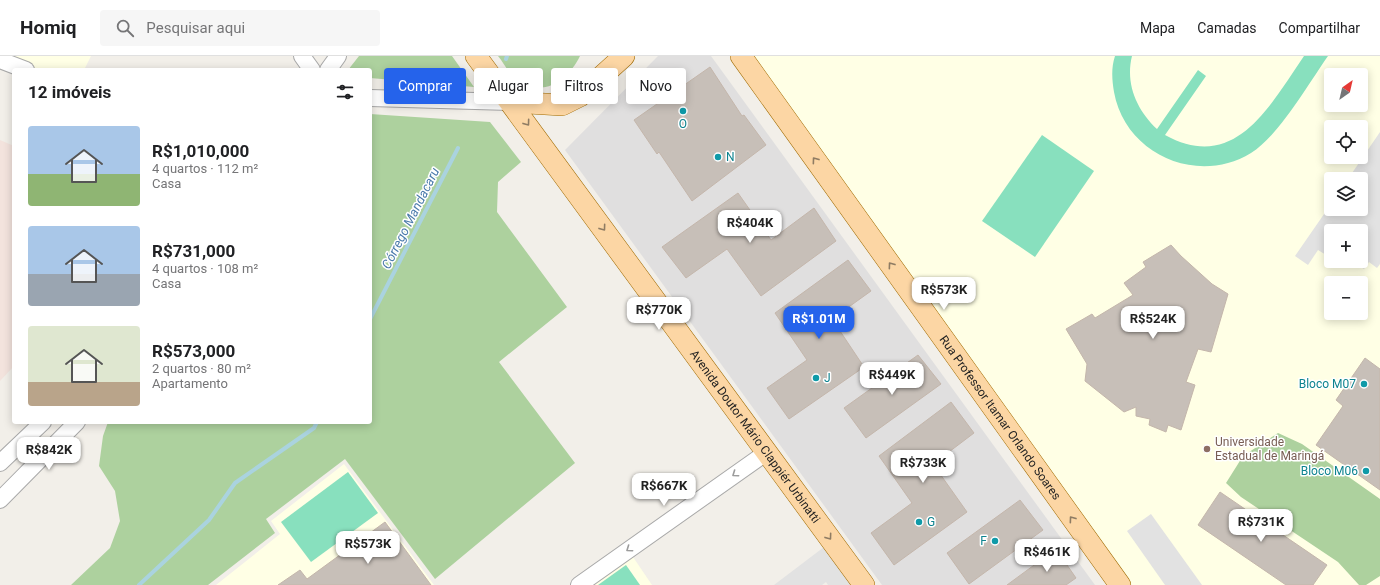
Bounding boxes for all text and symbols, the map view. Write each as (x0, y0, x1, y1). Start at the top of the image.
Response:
search box (100, 10, 380, 46)
text: Homiq (20, 16, 76, 39)
icon: search (114, 17, 136, 39)
text: Pesquisar aqui (146, 19, 245, 37)
text: Mapa (1140, 20, 1175, 36)
text: Camadas (1197, 20, 1257, 36)
text: Compartilhar (1279, 20, 1360, 36)
chip: Comprar (384, 68, 466, 104)
chip: Alugar (474, 68, 543, 104)
chip: Filtros (551, 68, 618, 104)
chip: Novo (626, 68, 686, 104)
north arrow (1324, 68, 1368, 112)
map controls (1324, 68, 1368, 320)
icon: filters (334, 81, 356, 103)
text: 12 imóveis (28, 82, 111, 102)
marker: O (678, 106, 688, 116)
place label: O (679, 117, 687, 131)
one-way arrow (522, 119, 529, 126)
button: locate (1324, 120, 1368, 164)
text: R$1,010,000 (152, 141, 249, 161)
icon: home (60, 142, 108, 190)
place label: N (726, 150, 735, 164)
marker: N (713, 152, 723, 162)
one-way arrow (813, 157, 820, 164)
text: 4 quartos · 112 m² (152, 161, 258, 176)
water label: Córrego Mandacaru (378, 165, 442, 271)
button: layers (1324, 172, 1368, 216)
text: Casa (152, 176, 181, 191)
pin: R$404K (717, 210, 783, 244)
text: R$404K (727, 215, 773, 230)
one-way arrow (599, 224, 606, 231)
button: + (1324, 224, 1368, 268)
text: R$731,000 (152, 241, 235, 261)
icon: home (60, 242, 108, 290)
text: 4 quartos · 108 m² (152, 261, 258, 276)
one-way arrow (889, 263, 896, 270)
text: Casa (152, 276, 181, 291)
button: − (1324, 276, 1368, 320)
pin: R$573K (911, 277, 977, 311)
text: R$573K (921, 282, 967, 297)
pin: R$770K (626, 297, 692, 331)
text: R$770K (636, 302, 682, 317)
pin: R$1.01M (782, 306, 856, 340)
pin: R$524K (1120, 306, 1186, 340)
text: R$1.01M (792, 311, 846, 326)
text: R$524K (1130, 311, 1176, 326)
street label: Rua Professor Itamar Orlando Soares (937, 333, 1064, 503)
text: R$573,000 (152, 341, 235, 361)
icon: home (60, 342, 108, 390)
street label: Avenida Doutor Mário Clappiér Urbinatti (687, 347, 823, 526)
text: 2 quartos · 80 m² (152, 361, 251, 376)
pin: R$449K (859, 362, 925, 396)
text: R$449K (869, 367, 915, 382)
place label: J (824, 371, 831, 385)
marker: J (811, 373, 821, 383)
text: Apartamento (152, 376, 228, 391)
place label: Bloco M07 (1299, 377, 1356, 391)
marker: Bloco M07 (1359, 379, 1369, 389)
place label: Universidade Estadual de Maringá (1215, 435, 1324, 463)
pin: R$842K (16, 437, 82, 471)
text: R$842K (26, 442, 72, 457)
marker: Universidade Estadual de Maringá (1202, 444, 1212, 454)
pin: R$733K (890, 450, 956, 484)
text: R$733K (900, 455, 946, 470)
place label: Bloco M06 (1301, 464, 1358, 478)
marker: Bloco M06 (1361, 466, 1371, 476)
one-way arrow (732, 469, 739, 477)
pin: R$667K (631, 473, 697, 507)
text: R$667K (641, 478, 687, 493)
pin: R$731K (1228, 509, 1294, 543)
text: R$731K (1238, 514, 1284, 529)
place label: G (927, 515, 935, 529)
one-way arrow (1070, 516, 1077, 523)
marker: G (914, 517, 924, 527)
pin: R$573K (335, 531, 401, 565)
one-way arrow (824, 532, 831, 539)
place label: F (980, 534, 987, 548)
text: R$573K (345, 536, 391, 551)
marker: F (990, 536, 1000, 546)
pin: R$461K (1014, 539, 1080, 573)
one-way arrow (626, 544, 633, 551)
text: R$461K (1024, 544, 1070, 559)

